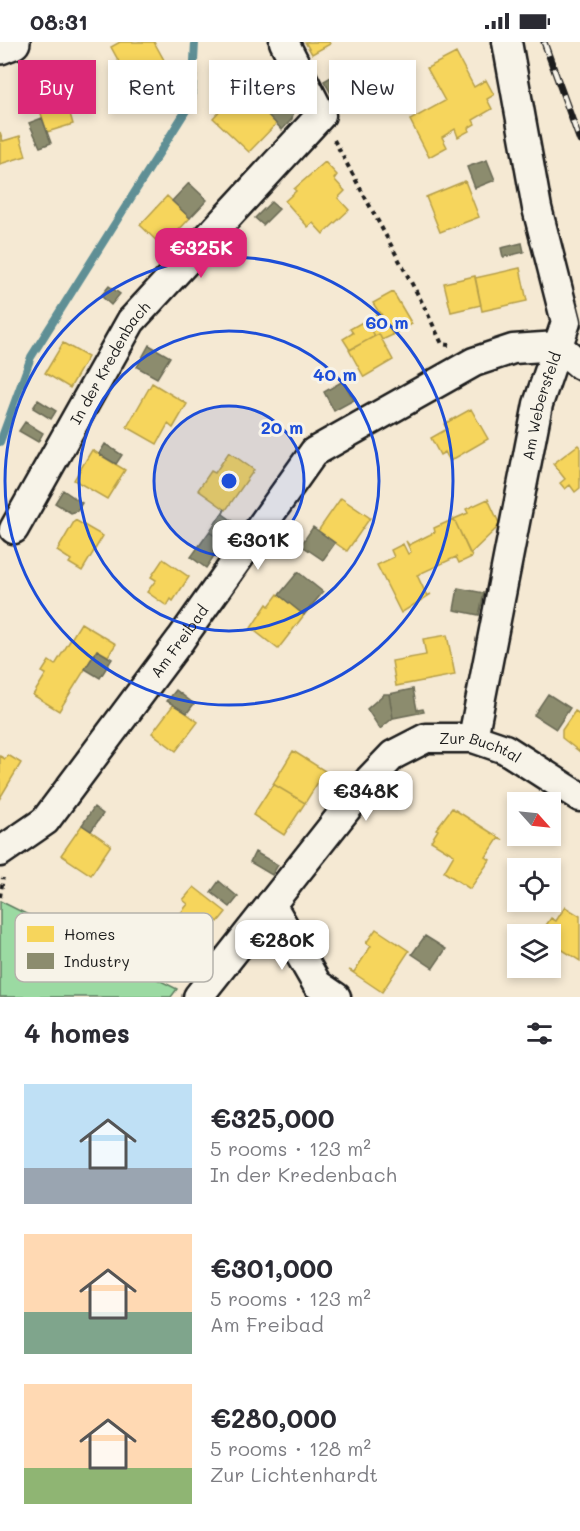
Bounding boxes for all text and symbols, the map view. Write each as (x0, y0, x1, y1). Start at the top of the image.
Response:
text: 08:31 (30, 7, 88, 36)
chip: Buy (18, 60, 96, 114)
chip: Rent (108, 60, 197, 114)
chip: Filters (209, 60, 317, 114)
chip: New (329, 60, 416, 114)
pin: €325K (159, 228, 243, 279)
text: €325K (169, 234, 233, 260)
street label: In der Kredenbach (65, 297, 154, 428)
text: 60 m (365, 310, 409, 334)
street label: Am Webersfeld (517, 349, 565, 462)
text: 40 m (313, 362, 357, 386)
text: 20 m (261, 415, 303, 439)
centre of rings (219, 471, 239, 491)
pin: €301K (216, 520, 300, 571)
text: €301K (226, 526, 290, 552)
street label: Am Freibad (146, 601, 212, 681)
street label: Zur Buchtal (439, 728, 525, 767)
pin: €348K (324, 771, 408, 822)
text: €348K (333, 777, 399, 803)
north arrow (507, 792, 561, 846)
map controls (507, 792, 561, 978)
button: locate (507, 858, 561, 912)
legend (15, 913, 213, 982)
pin: €280K (240, 920, 324, 971)
text: Homes (64, 923, 115, 944)
button: layers (507, 924, 561, 978)
text: €280K (249, 926, 315, 952)
text: Industry (64, 950, 130, 971)
text: 4 homes (24, 1016, 130, 1050)
icon: filters (523, 1017, 556, 1050)
text: €325,000 (210, 1101, 335, 1135)
icon: home (72, 1108, 144, 1180)
text: 5 rooms · 123 m² (210, 1135, 371, 1161)
text: In der Kredenbach (210, 1161, 397, 1187)
text: €301,000 (210, 1251, 333, 1285)
icon: home (72, 1258, 144, 1330)
text: 5 rooms · 123 m² (210, 1285, 371, 1311)
text: Am Freibad (210, 1311, 324, 1337)
text: €280,000 (210, 1401, 337, 1435)
icon: home (72, 1408, 144, 1480)
text: 5 rooms · 128 m² (210, 1435, 371, 1461)
text: Zur Lichtenhardt (210, 1461, 378, 1487)

